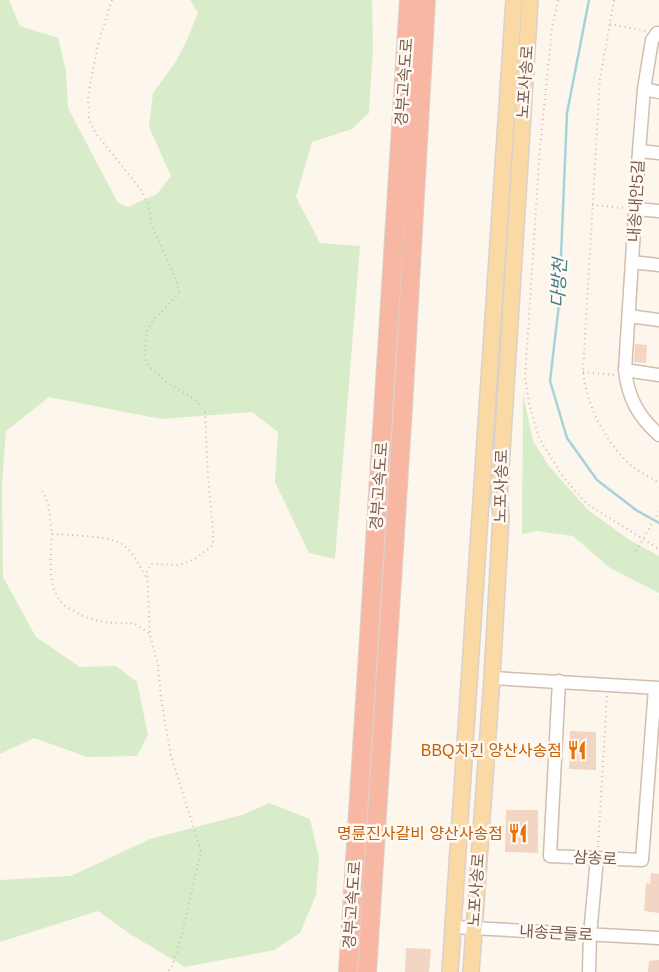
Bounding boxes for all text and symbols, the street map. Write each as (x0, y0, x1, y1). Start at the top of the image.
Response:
street label: 경부고속도로 (392, 37, 416, 127)
street label: 노포사송로 (514, 44, 536, 119)
street label: 내송내안5길 (625, 159, 647, 243)
water label: 다방천 (548, 255, 570, 308)
street label: 경부고속도로 (367, 441, 391, 531)
street label: 노포사송로 (492, 449, 510, 523)
restaurant icon: BBQ치킨 양산사송점 (566, 739, 588, 761)
place label: BBQ치킨 양산사송점 (421, 742, 562, 759)
restaurant icon: 명륜진사갈비 양산사송점 (507, 822, 529, 844)
place label: 명륜진사갈비 양산사송점 (337, 825, 503, 842)
street label: 삼송로 (572, 848, 618, 868)
street label: 노포사송로 (465, 852, 487, 927)
street label: 경부고속도로 (340, 860, 364, 950)
street label: 내송큰들로 (519, 923, 593, 943)

